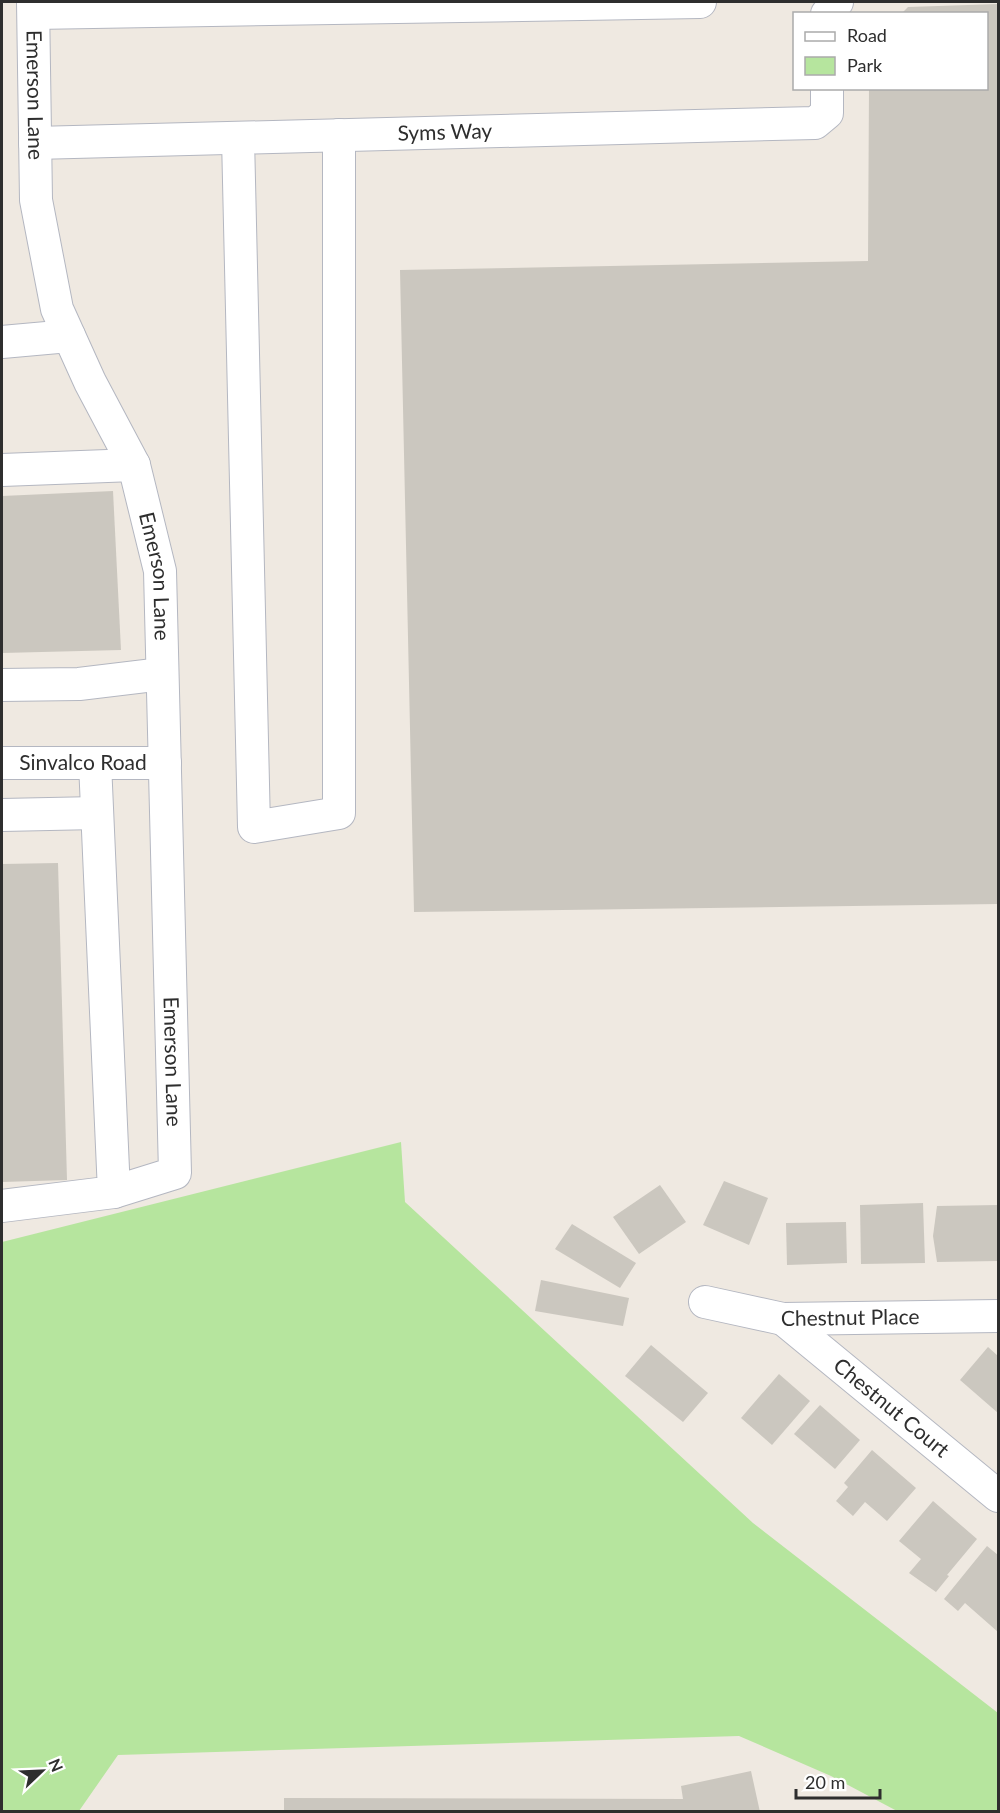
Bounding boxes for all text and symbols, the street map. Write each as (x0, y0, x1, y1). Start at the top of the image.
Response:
legend (793, 12, 988, 90)
text: Road (847, 24, 887, 46)
street label: Emerson Lane (22, 30, 49, 160)
text: Park (847, 54, 883, 76)
street label: Syms Way (397, 117, 493, 145)
street label: Emerson Lane (135, 509, 176, 641)
street label: Sinvalco Road (19, 749, 147, 774)
street label: Emerson Lane (160, 996, 188, 1127)
street label: Chestnut Place (781, 1303, 920, 1330)
street label: Chestnut Court (829, 1352, 955, 1462)
north arrow (12, 1741, 72, 1801)
text: N (45, 1756, 67, 1774)
scale bar (796, 1762, 880, 1800)
text: 20 m (805, 1771, 845, 1793)

